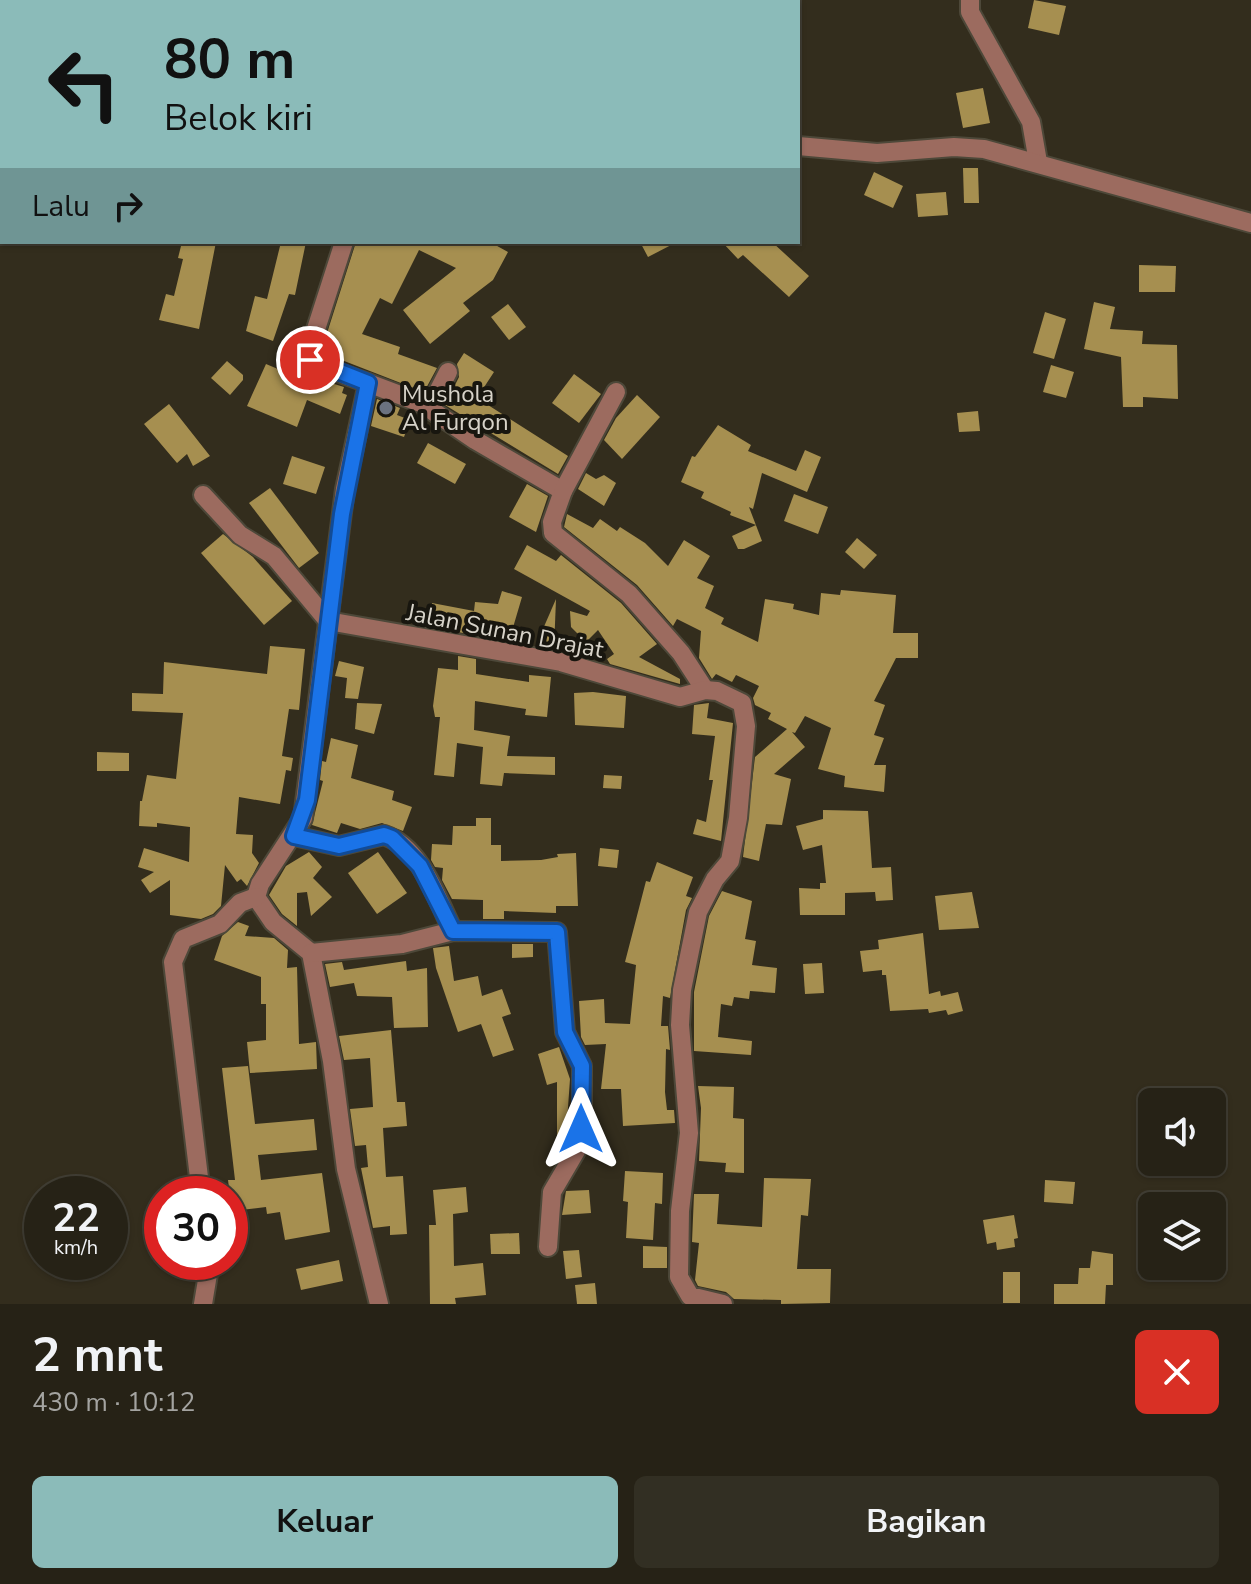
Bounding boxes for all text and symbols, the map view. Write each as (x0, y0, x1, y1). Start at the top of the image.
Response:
text: 80 m (164, 21, 295, 98)
icon: left (32, 32, 136, 136)
text: Belok kiri (164, 94, 313, 143)
icon: right (106, 184, 150, 228)
text: Lalu (32, 186, 90, 227)
pin (276, 326, 344, 394)
icon: arrive (288, 338, 332, 382)
place label: Mushola Al Furqon (402, 378, 509, 438)
marker: Mushola Al Furqon (377, 399, 395, 417)
street label: Jalan Sunan Drajat (403, 596, 607, 666)
position arrow (539, 1087, 623, 1171)
map controls (1138, 1088, 1226, 1280)
button: sound (1138, 1088, 1226, 1176)
speed limit sign: 30 (144, 1176, 248, 1280)
text: 22 (52, 1191, 100, 1245)
button: layers (1138, 1192, 1226, 1280)
text: km/h (54, 1234, 98, 1261)
text: 2 mnt (32, 1322, 162, 1388)
button: close (1135, 1330, 1219, 1414)
text: 430 m · 10:12 (32, 1385, 195, 1420)
button: Keluar (32, 1476, 618, 1568)
button: Bagikan (634, 1476, 1219, 1568)

